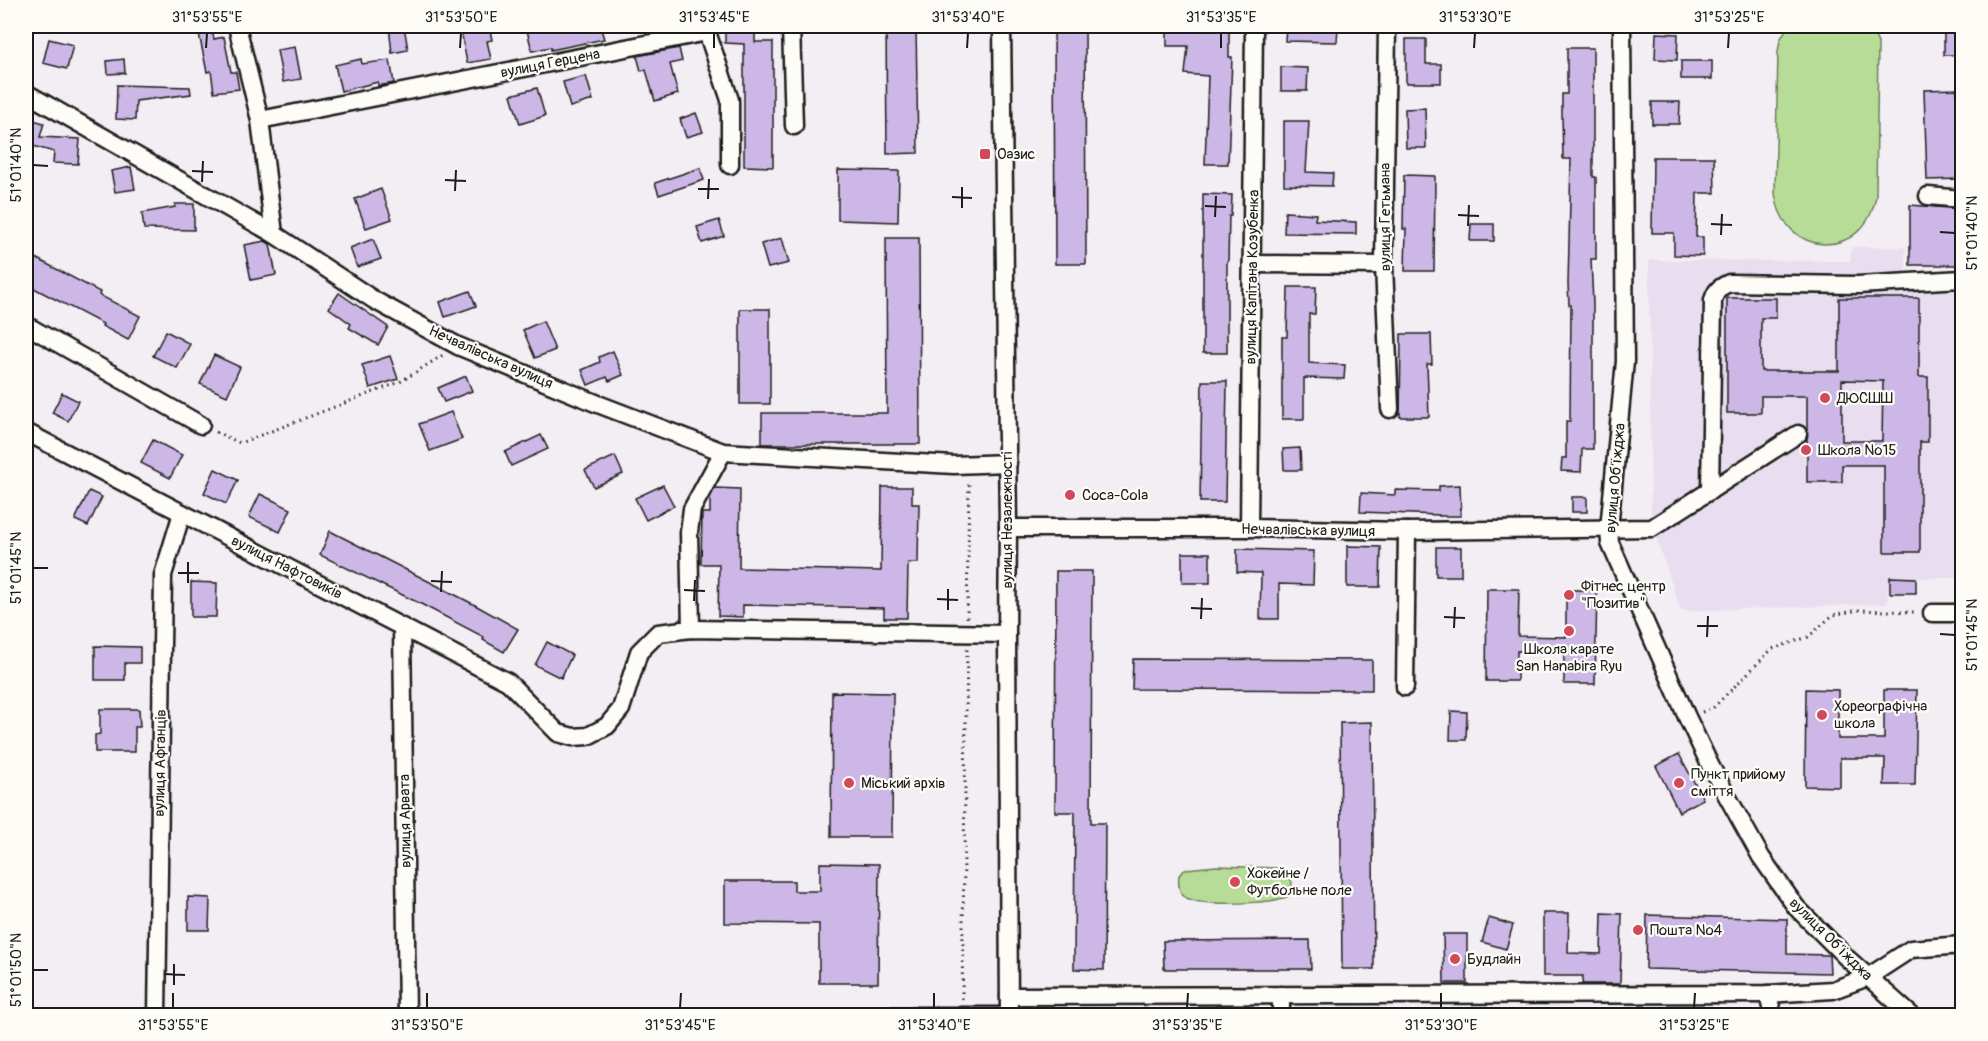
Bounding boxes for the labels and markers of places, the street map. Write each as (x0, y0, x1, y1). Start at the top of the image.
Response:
place label: Оазис (997, 145, 1035, 164)
marker: Оазис (978, 147, 992, 161)
place label: ДЮСШШ (1836, 389, 1893, 408)
marker: ДЮСШШ (1818, 391, 1832, 405)
place label: Школа №15 (1818, 441, 1896, 460)
marker: Школа №15 (1799, 443, 1813, 457)
place label: Coca-Cola (1082, 486, 1148, 505)
marker: Coca-Cola (1063, 488, 1077, 502)
place label: Фітнес центр "Позитив" (1581, 577, 1666, 613)
marker: Фітнес центр "Позитив" (1562, 588, 1576, 602)
marker: Школа карате San Hanabira Ryu (1562, 624, 1576, 638)
place label: Школа карате San Hanabira Ryu (1516, 640, 1622, 676)
place label: Хореографічна школа (1834, 697, 1927, 733)
marker: Хореографічна школа (1815, 708, 1829, 722)
place label: Пункт прийому сміття (1691, 765, 1786, 801)
place label: Міський архів (861, 774, 945, 793)
marker: Міський архів (842, 776, 856, 790)
marker: Пункт прийому сміття (1672, 776, 1686, 790)
place label: Хокейне / Футбольне поле (1247, 864, 1352, 900)
marker: Хокейне / Футбольне поле (1228, 875, 1242, 889)
place label: Пошта №4 (1650, 921, 1723, 940)
marker: Пошта №4 (1631, 923, 1645, 937)
place label: Будлайн (1467, 950, 1521, 969)
marker: Будлайн (1448, 952, 1462, 966)

